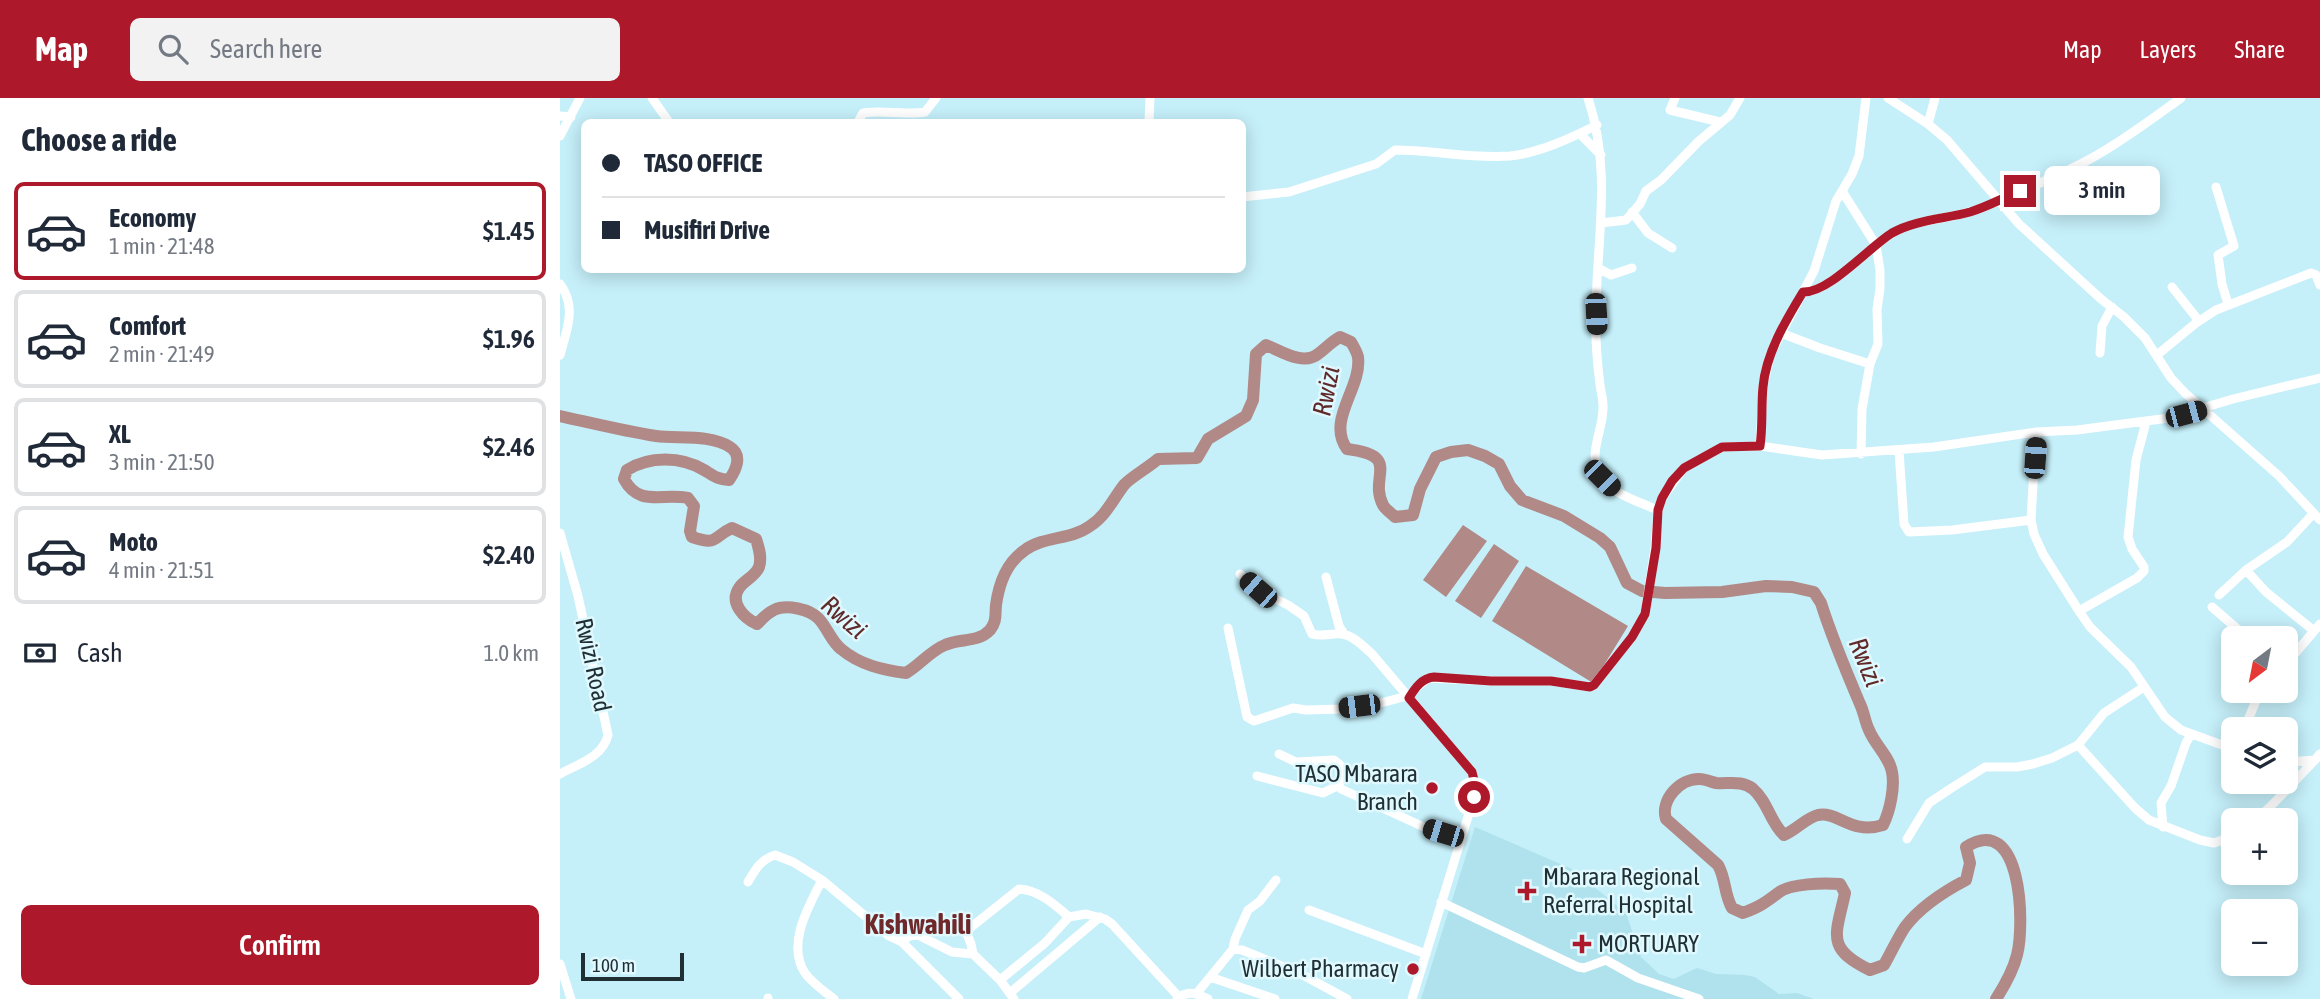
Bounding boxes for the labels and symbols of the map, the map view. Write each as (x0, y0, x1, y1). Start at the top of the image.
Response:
callout: 3 min (2044, 166, 2160, 216)
route end (2004, 175, 2036, 207)
car (1585, 292, 1608, 336)
water label: Rwizi (1307, 364, 1345, 418)
car (2163, 398, 2210, 430)
car (2024, 436, 2047, 480)
car (1580, 456, 1625, 500)
car (1236, 568, 1281, 612)
water label: Rwizi (815, 589, 873, 645)
street label: Rwizi Road (570, 616, 617, 714)
north arrow (2221, 626, 2298, 704)
water label: Rwizi (1843, 633, 1889, 691)
car (1337, 693, 1382, 719)
place label: TASO Mbarara Branch (1295, 760, 1418, 815)
marker: TASO Mbarara Branch (1424, 780, 1440, 796)
route start (1458, 781, 1490, 813)
car (1420, 817, 1467, 849)
place label: Mbarara Regional Referral Hospital (1543, 863, 1700, 918)
marker: Mbarara Regional Referral Hospital (1517, 881, 1537, 901)
district label: Kishwahili (865, 908, 971, 940)
place label: MORTUARY (1598, 930, 1699, 957)
marker: MORTUARY (1572, 934, 1592, 954)
scale bar (581, 950, 684, 982)
place label: Wilbert Pharmacy (1242, 955, 1399, 982)
marker: Wilbert Pharmacy (1405, 961, 1421, 977)

